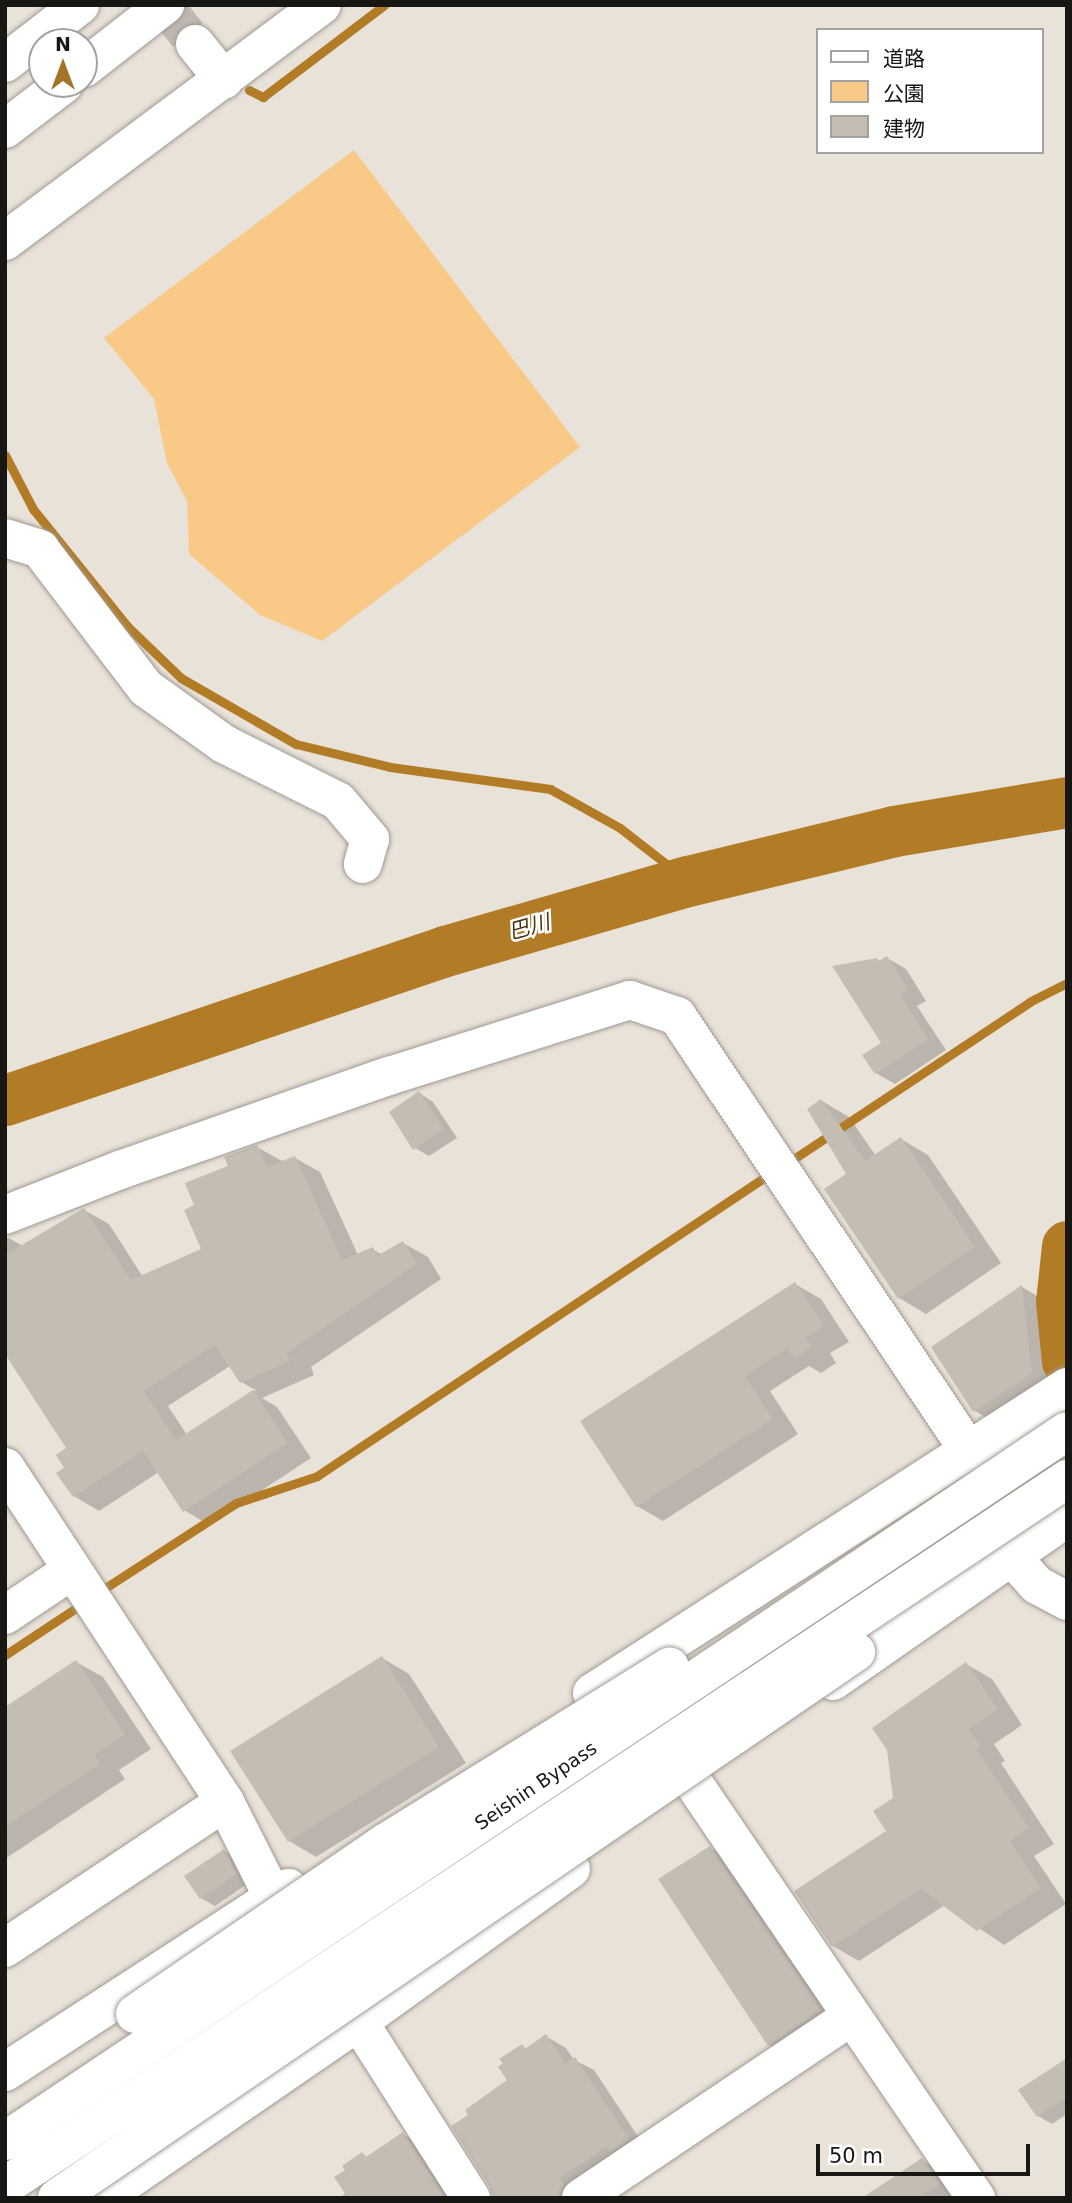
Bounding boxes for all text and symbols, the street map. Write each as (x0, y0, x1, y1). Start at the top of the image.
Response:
north arrow (28, 28, 98, 98)
legend (816, 28, 1044, 154)
text: N (55, 33, 71, 55)
text: 道路 (883, 47, 925, 71)
text: 公園 (883, 82, 925, 106)
text: 建物 (883, 117, 925, 141)
water label: 巴川 (505, 909, 553, 945)
street label: Seishin Bypass (471, 1737, 601, 1835)
scale bar (820, 2130, 1034, 2174)
text: 50 m (829, 2144, 883, 2168)

